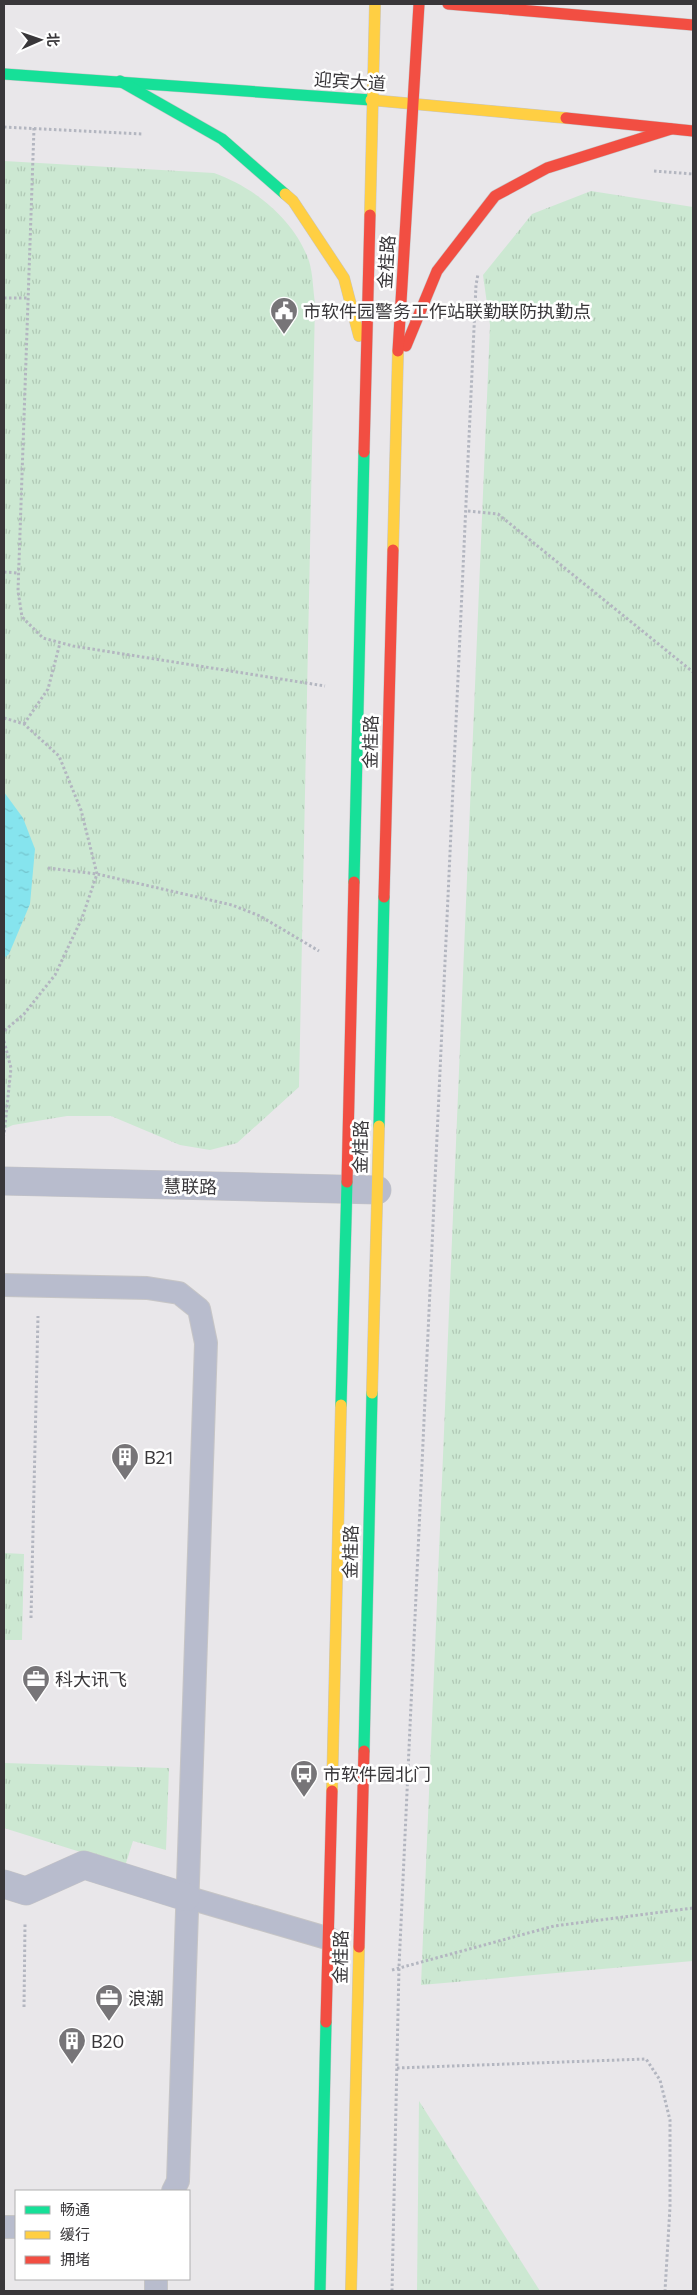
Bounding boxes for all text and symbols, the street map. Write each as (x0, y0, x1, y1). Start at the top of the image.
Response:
north arrow (15, 15, 65, 65)
text: 北 (45, 32, 62, 47)
street label: 迎宾大道 (313, 68, 387, 94)
street label: 金桂路 (373, 234, 399, 290)
public building icon: 市软件园警务工作站联勤联防执勤点 (269, 296, 299, 335)
place label: 市软件园警务工作站联勤联防执勤点 (303, 300, 591, 322)
street label: 金桂路 (359, 715, 381, 769)
street label: 金桂路 (349, 1120, 371, 1174)
street label: 慧联路 (163, 1175, 217, 1197)
building icon: B21 (110, 1442, 140, 1481)
place label: B21 (144, 1446, 173, 1468)
street label: 金桂路 (339, 1525, 361, 1579)
office icon: 科大讯飞 (21, 1664, 51, 1703)
place label: 科大讯飞 (55, 1668, 127, 1690)
bus stop icon: 市软件园北门 (289, 1759, 319, 1798)
place label: 市软件园北门 (323, 1763, 431, 1785)
street label: 金桂路 (329, 1930, 351, 1984)
office icon: 浪潮 (94, 1983, 124, 2022)
place label: 浪潮 (128, 1987, 164, 2009)
building icon: B20 (57, 2026, 87, 2065)
place label: B20 (91, 2030, 124, 2052)
legend (15, 2190, 190, 2280)
text: 畅通 (60, 2200, 90, 2218)
text: 缓行 (60, 2225, 90, 2243)
text: 拥堵 (60, 2250, 90, 2268)

